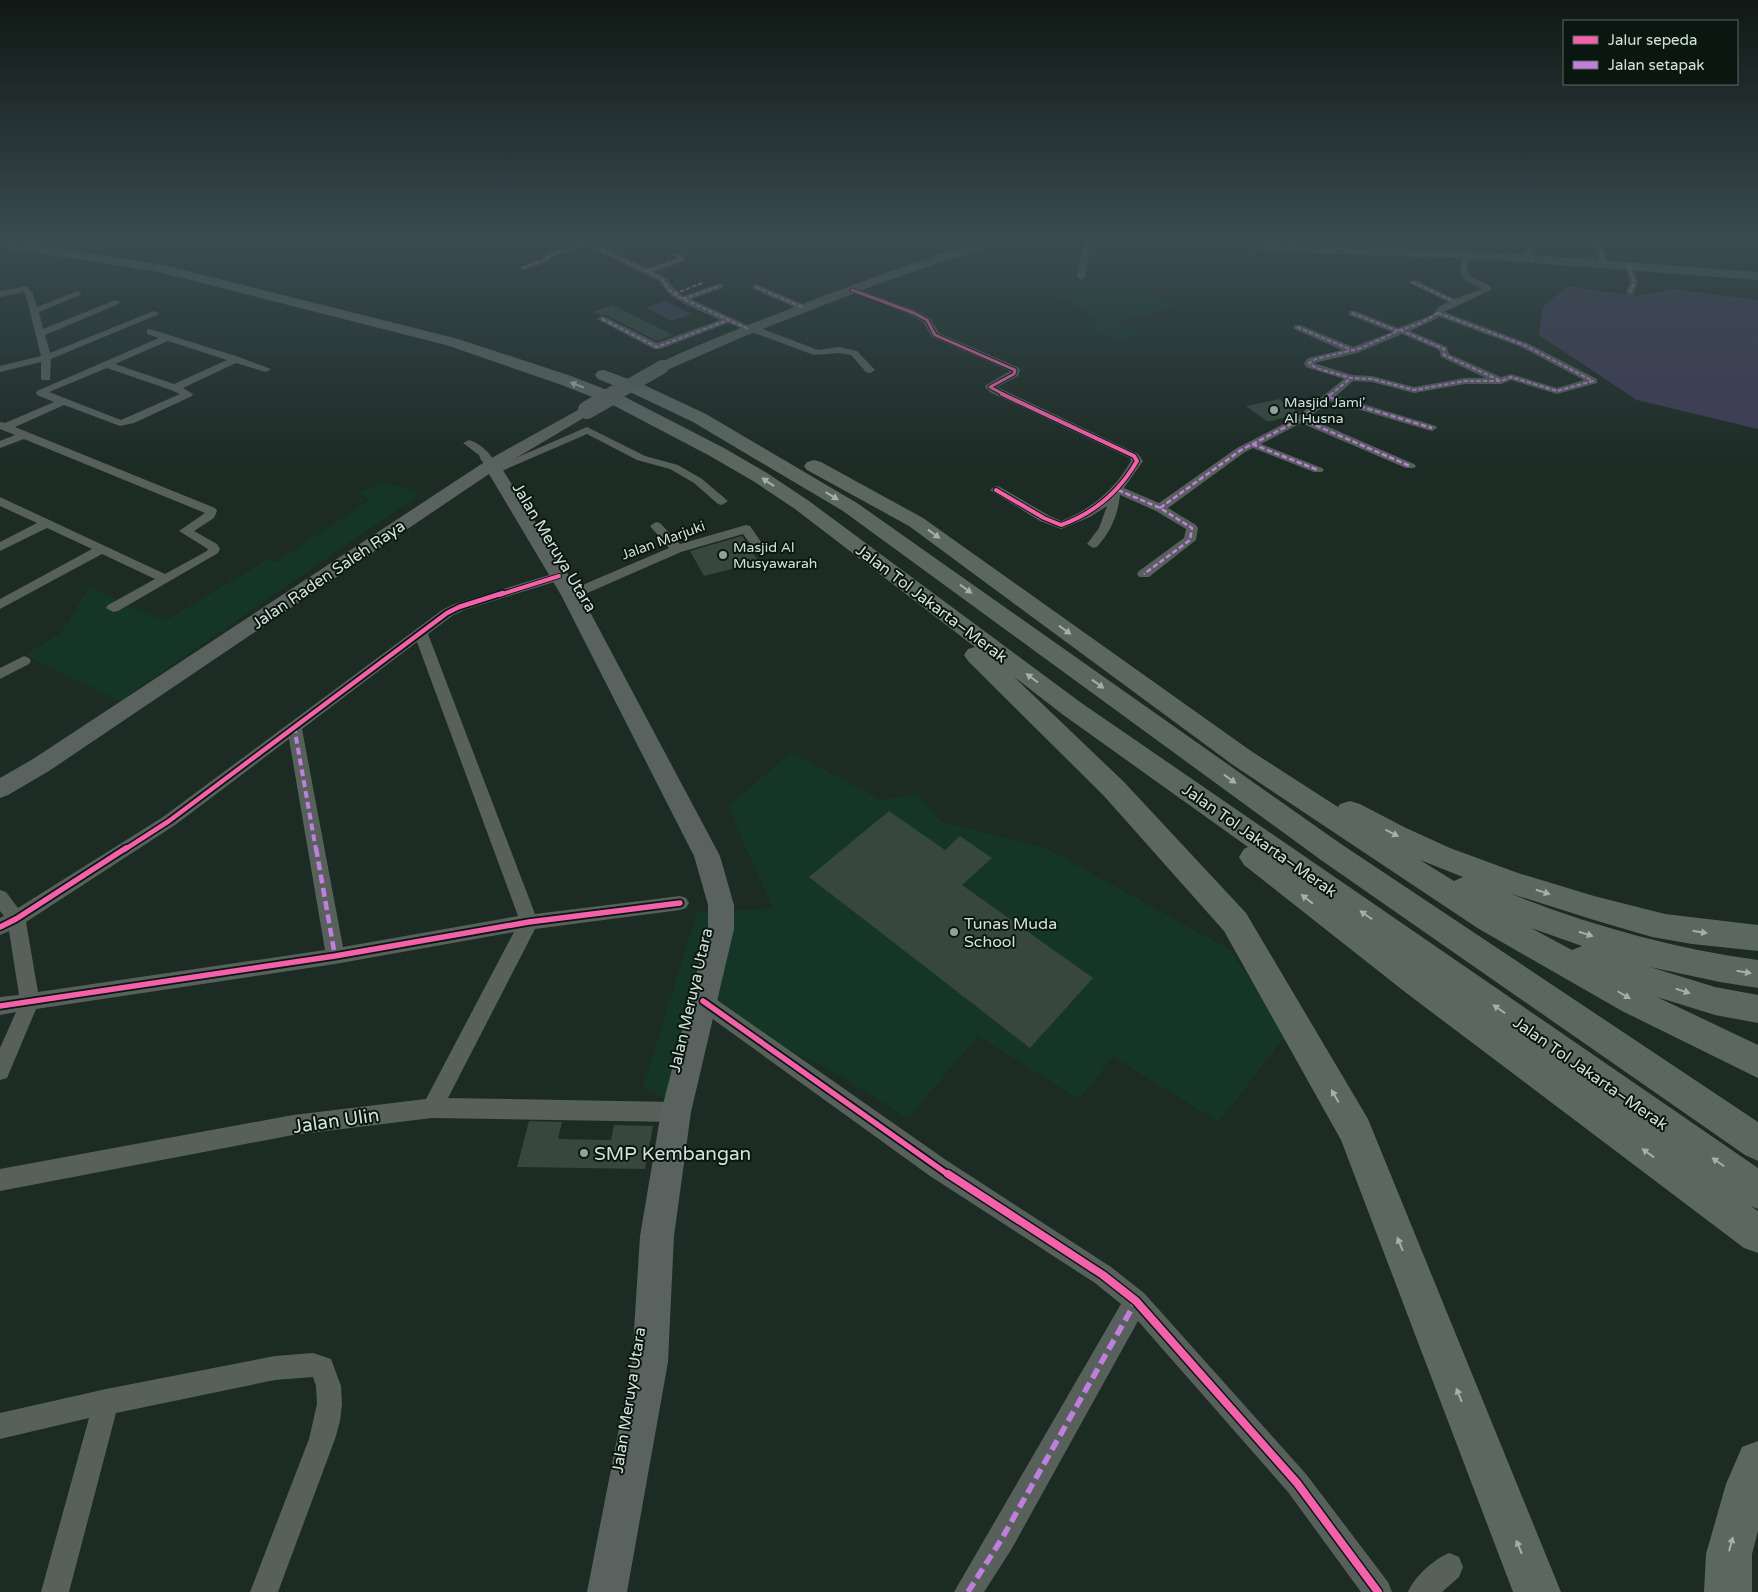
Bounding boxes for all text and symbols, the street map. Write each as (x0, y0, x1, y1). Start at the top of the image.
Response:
legend (1563, 20, 1738, 85)
text: Jalur sepeda (1608, 31, 1697, 49)
text: Jalan setapak (1608, 56, 1705, 74)
one-way arrow (570, 381, 585, 388)
place label: Masjid Jami' Al Husna (1284, 394, 1365, 427)
marker: Masjid Jami' Al Husna (1268, 404, 1280, 416)
one-way arrow (762, 478, 775, 487)
street label: Jalan Meruya Utara (508, 479, 601, 616)
one-way arrow (826, 492, 839, 501)
street label: Jalan Raden Saleh Raya (248, 516, 409, 634)
street label: Jalan Marjuki (619, 517, 707, 563)
one-way arrow (927, 529, 940, 540)
place label: Masjid Al Musyawarah (733, 539, 817, 572)
street label: Jalan Tol Jakarta–Merak (852, 540, 1011, 667)
marker: Masjid Al Musyawarah (717, 549, 729, 561)
one-way arrow (959, 584, 973, 594)
one-way arrow (1058, 625, 1072, 635)
one-way arrow (1026, 673, 1039, 684)
one-way arrow (1091, 679, 1105, 689)
one-way arrow (1223, 774, 1237, 784)
street label: Jalan Tol Jakarta–Merak (1178, 780, 1341, 902)
one-way arrow (1385, 829, 1399, 837)
one-way arrow (1536, 889, 1551, 897)
one-way arrow (1301, 894, 1314, 905)
one-way arrow (1359, 910, 1373, 920)
place label: Tunas Muda School (964, 914, 1057, 952)
street label: Jalan Meruya Utara (665, 926, 717, 1074)
marker: Tunas Muda School (948, 926, 960, 938)
one-way arrow (1693, 928, 1709, 936)
one-way arrow (1579, 930, 1594, 938)
one-way arrow (1737, 968, 1753, 976)
one-way arrow (1676, 987, 1691, 995)
one-way arrow (1617, 991, 1630, 1000)
one-way arrow (1492, 1004, 1506, 1014)
street label: Jalan Tol Jakarta–Merak (1509, 1013, 1672, 1135)
one-way arrow (1330, 1089, 1339, 1102)
street label: Jalan Ulin (292, 1104, 381, 1138)
place label: SMP Kembangan (594, 1143, 751, 1165)
marker: SMP Kembangan (578, 1147, 590, 1159)
one-way arrow (1641, 1148, 1655, 1158)
one-way arrow (1711, 1157, 1725, 1167)
one-way arrow (1395, 1237, 1403, 1251)
street label: Jalan Meruya Utara (608, 1326, 650, 1474)
one-way arrow (1455, 1388, 1463, 1403)
one-way arrow (1728, 1536, 1736, 1551)
one-way arrow (1515, 1539, 1523, 1554)

